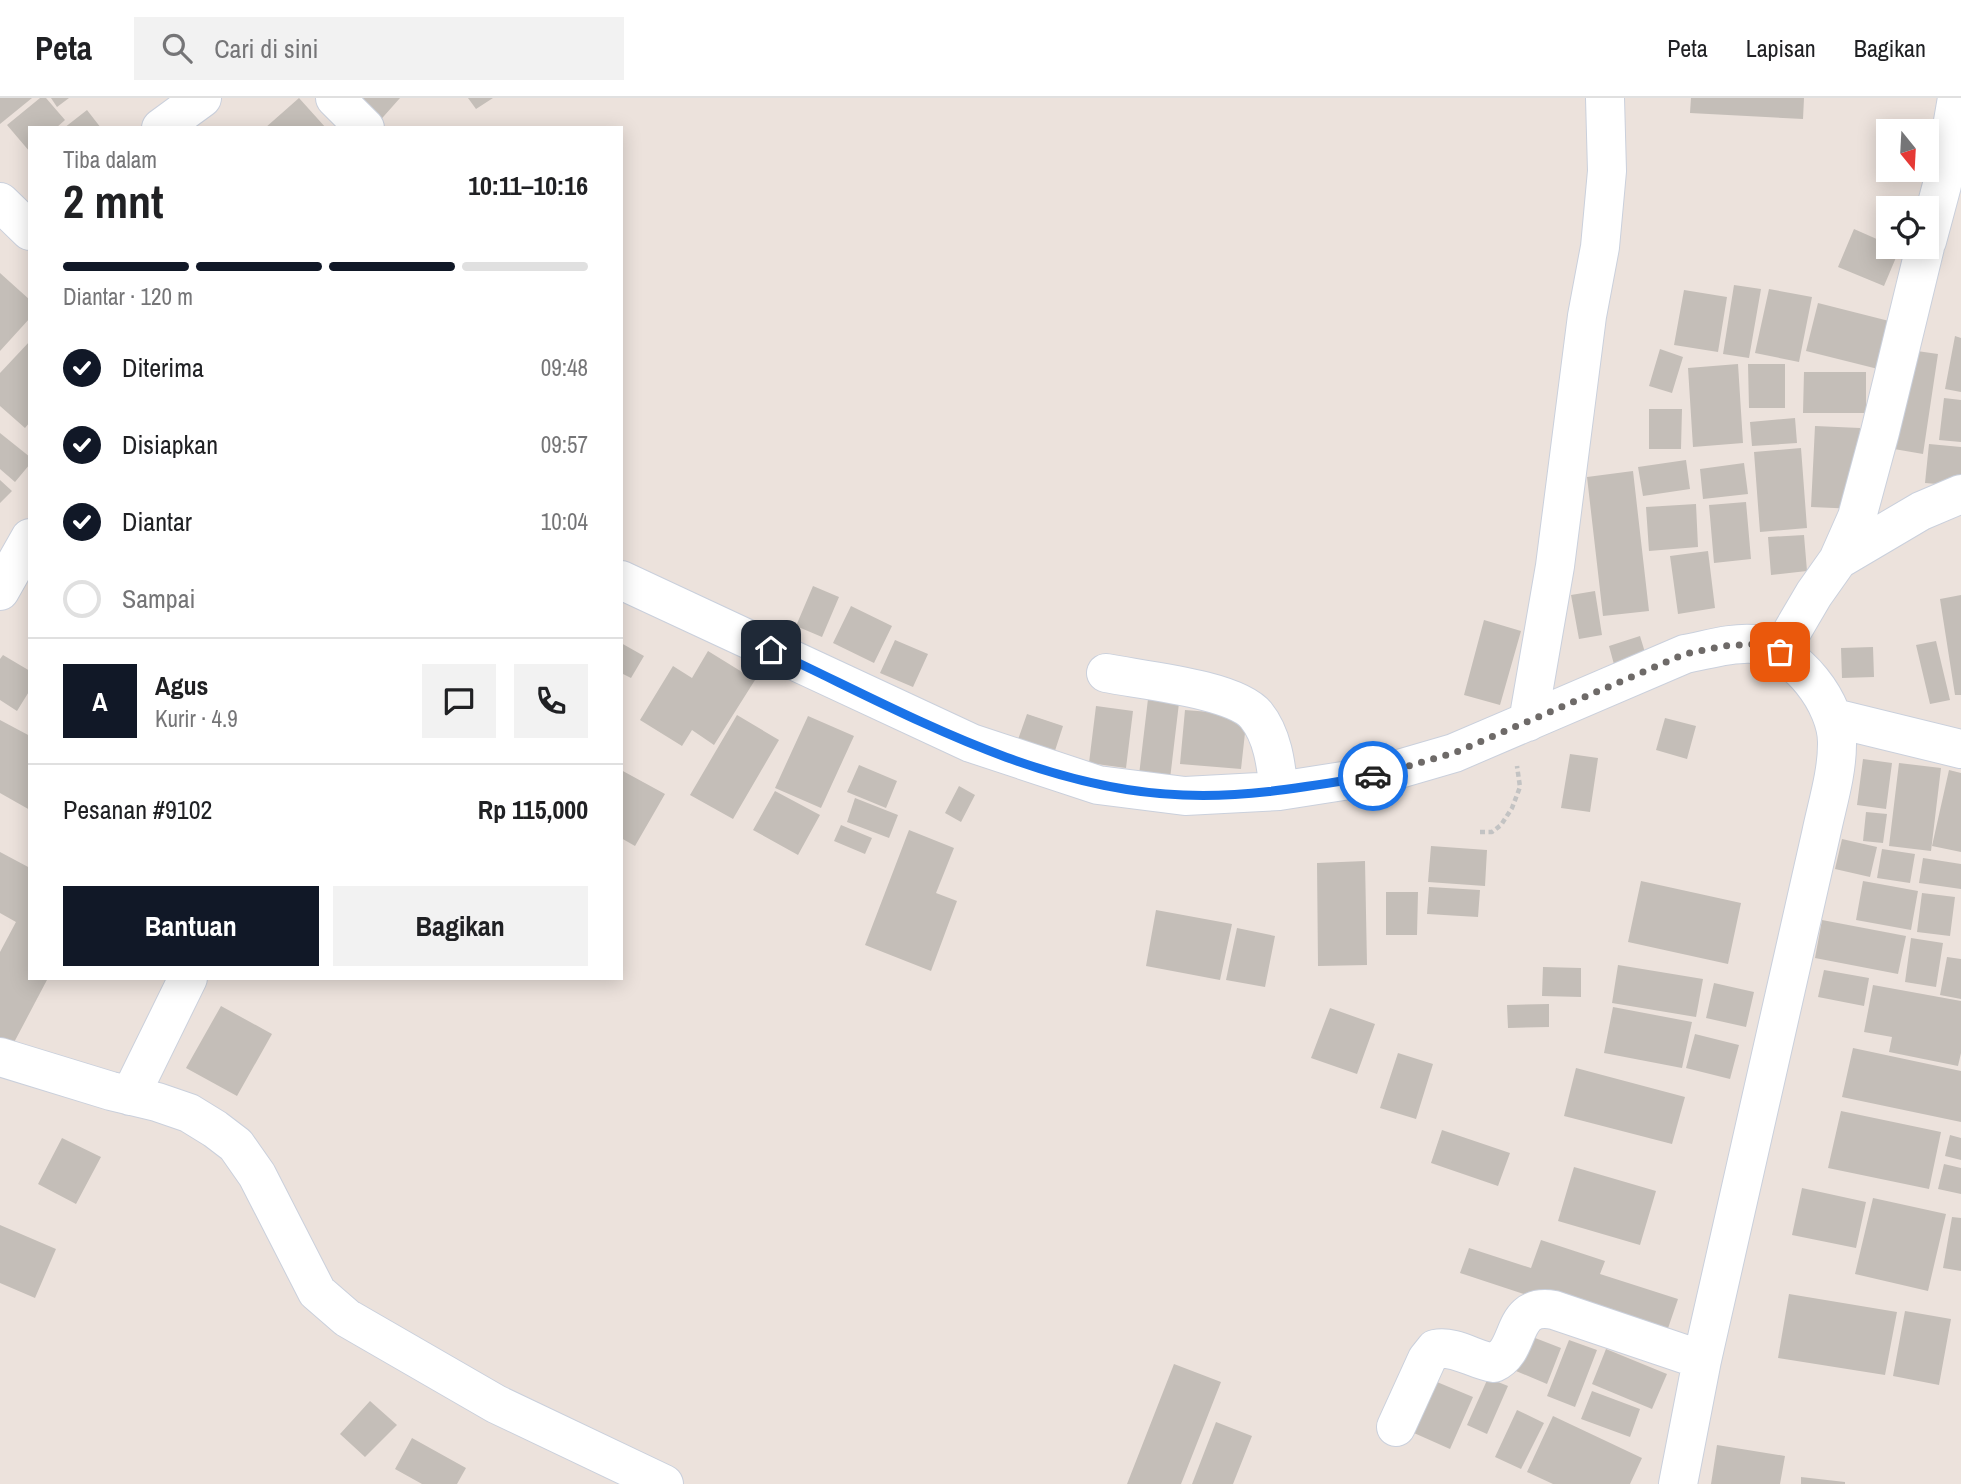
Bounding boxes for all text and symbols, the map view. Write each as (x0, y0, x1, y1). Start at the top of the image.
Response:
search box (134, 17, 624, 80)
text: Peta (35, 26, 92, 70)
icon: search (158, 29, 196, 67)
text: Cari di sini (214, 31, 318, 66)
text: Peta (1667, 32, 1708, 64)
text: Lapisan (1746, 32, 1816, 64)
text: Bagikan (1854, 32, 1926, 64)
north arrow (1876, 119, 1939, 182)
map controls (1876, 119, 1939, 259)
text: Tiba dalam (63, 144, 157, 175)
text: 10:11–10:16 (468, 168, 588, 203)
text: 2 mnt (63, 170, 164, 232)
button: locate (1876, 196, 1939, 259)
text: Diantar · 120 m (63, 281, 193, 312)
icon: check (63, 349, 101, 387)
text: Diterima (122, 350, 204, 385)
text: 09:48 (541, 352, 588, 383)
icon: check (63, 426, 101, 464)
text: Disiapkan (122, 427, 218, 462)
text: 09:57 (541, 429, 588, 460)
icon: check (63, 503, 101, 541)
text: Diantar (122, 504, 192, 539)
text: 10:04 (541, 506, 588, 537)
text: Sampai (122, 581, 195, 616)
pin (741, 620, 801, 680)
pin (1750, 622, 1810, 682)
icon: home (752, 631, 790, 669)
icon: bag (1761, 633, 1799, 671)
button: chat (422, 664, 496, 738)
button: phone (514, 664, 588, 738)
text: Agus (155, 668, 208, 703)
text: A (92, 684, 108, 719)
text: Kurir · 4.9 (155, 703, 238, 734)
courier (1338, 741, 1408, 811)
icon: car (1354, 757, 1392, 795)
text: Pesanan #9102 (63, 792, 212, 827)
text: Rp 115,000 (478, 792, 588, 827)
button: Bantuan (63, 886, 319, 966)
button: Bagikan (333, 886, 588, 966)

